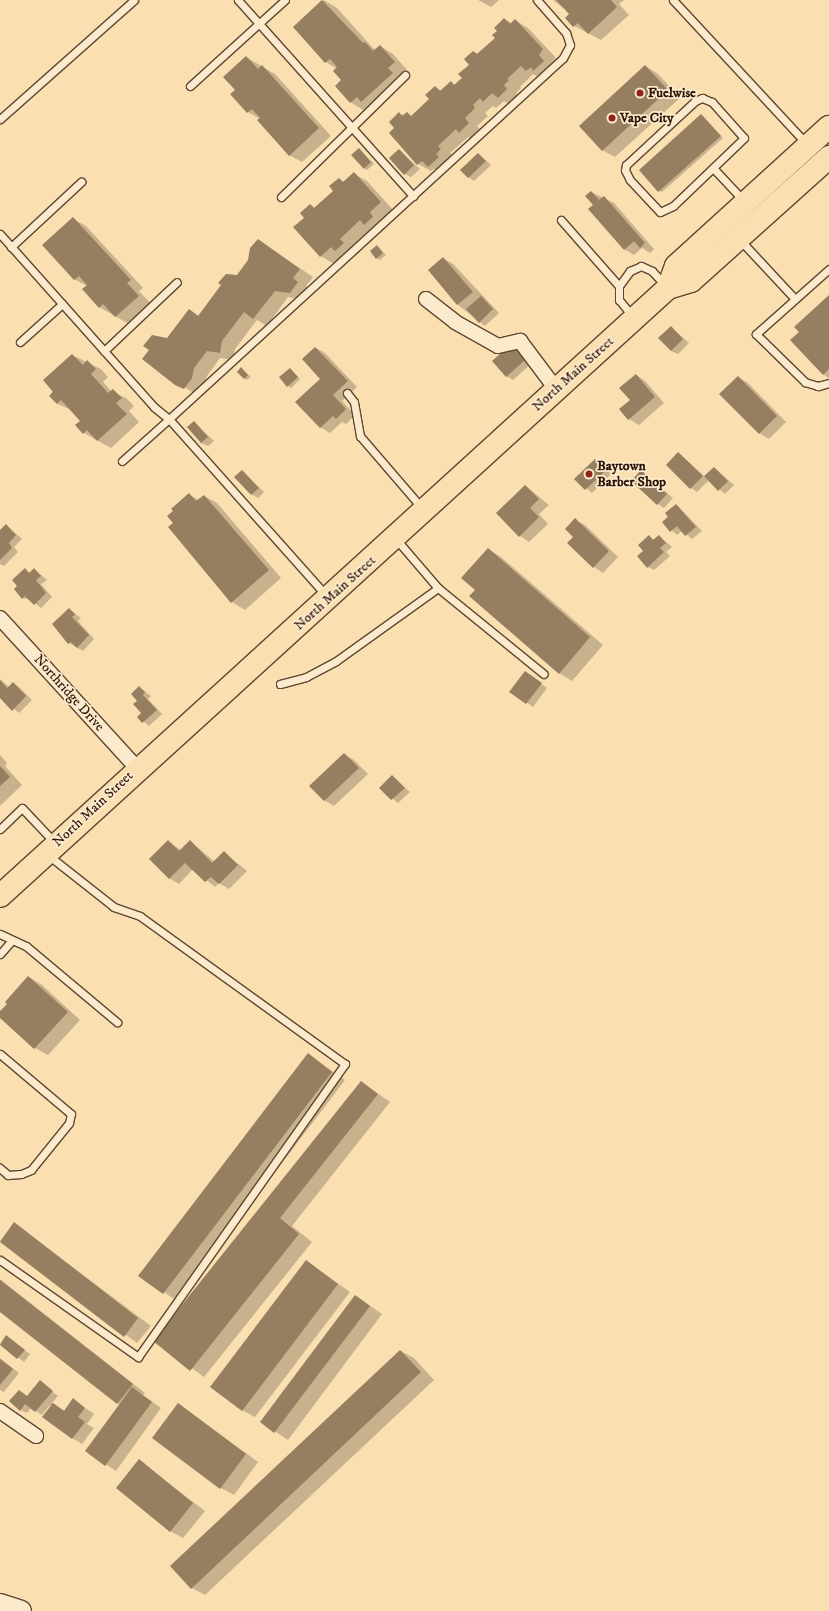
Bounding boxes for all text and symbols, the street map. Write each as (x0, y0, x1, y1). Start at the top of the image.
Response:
place label: Fuelwise (648, 85, 696, 101)
marker: Fuelwise (635, 88, 645, 98)
place label: Vape City (620, 110, 674, 126)
marker: Vape City (607, 113, 617, 123)
street label: North Main Street (529, 333, 617, 415)
place label: Baytown Barber Shop (597, 458, 666, 490)
marker: Baytown Barber Shop (584, 469, 594, 479)
street label: North Main Street (291, 552, 379, 634)
street label: Northridge Drive (30, 651, 108, 735)
street label: North Main Street (49, 767, 137, 851)

